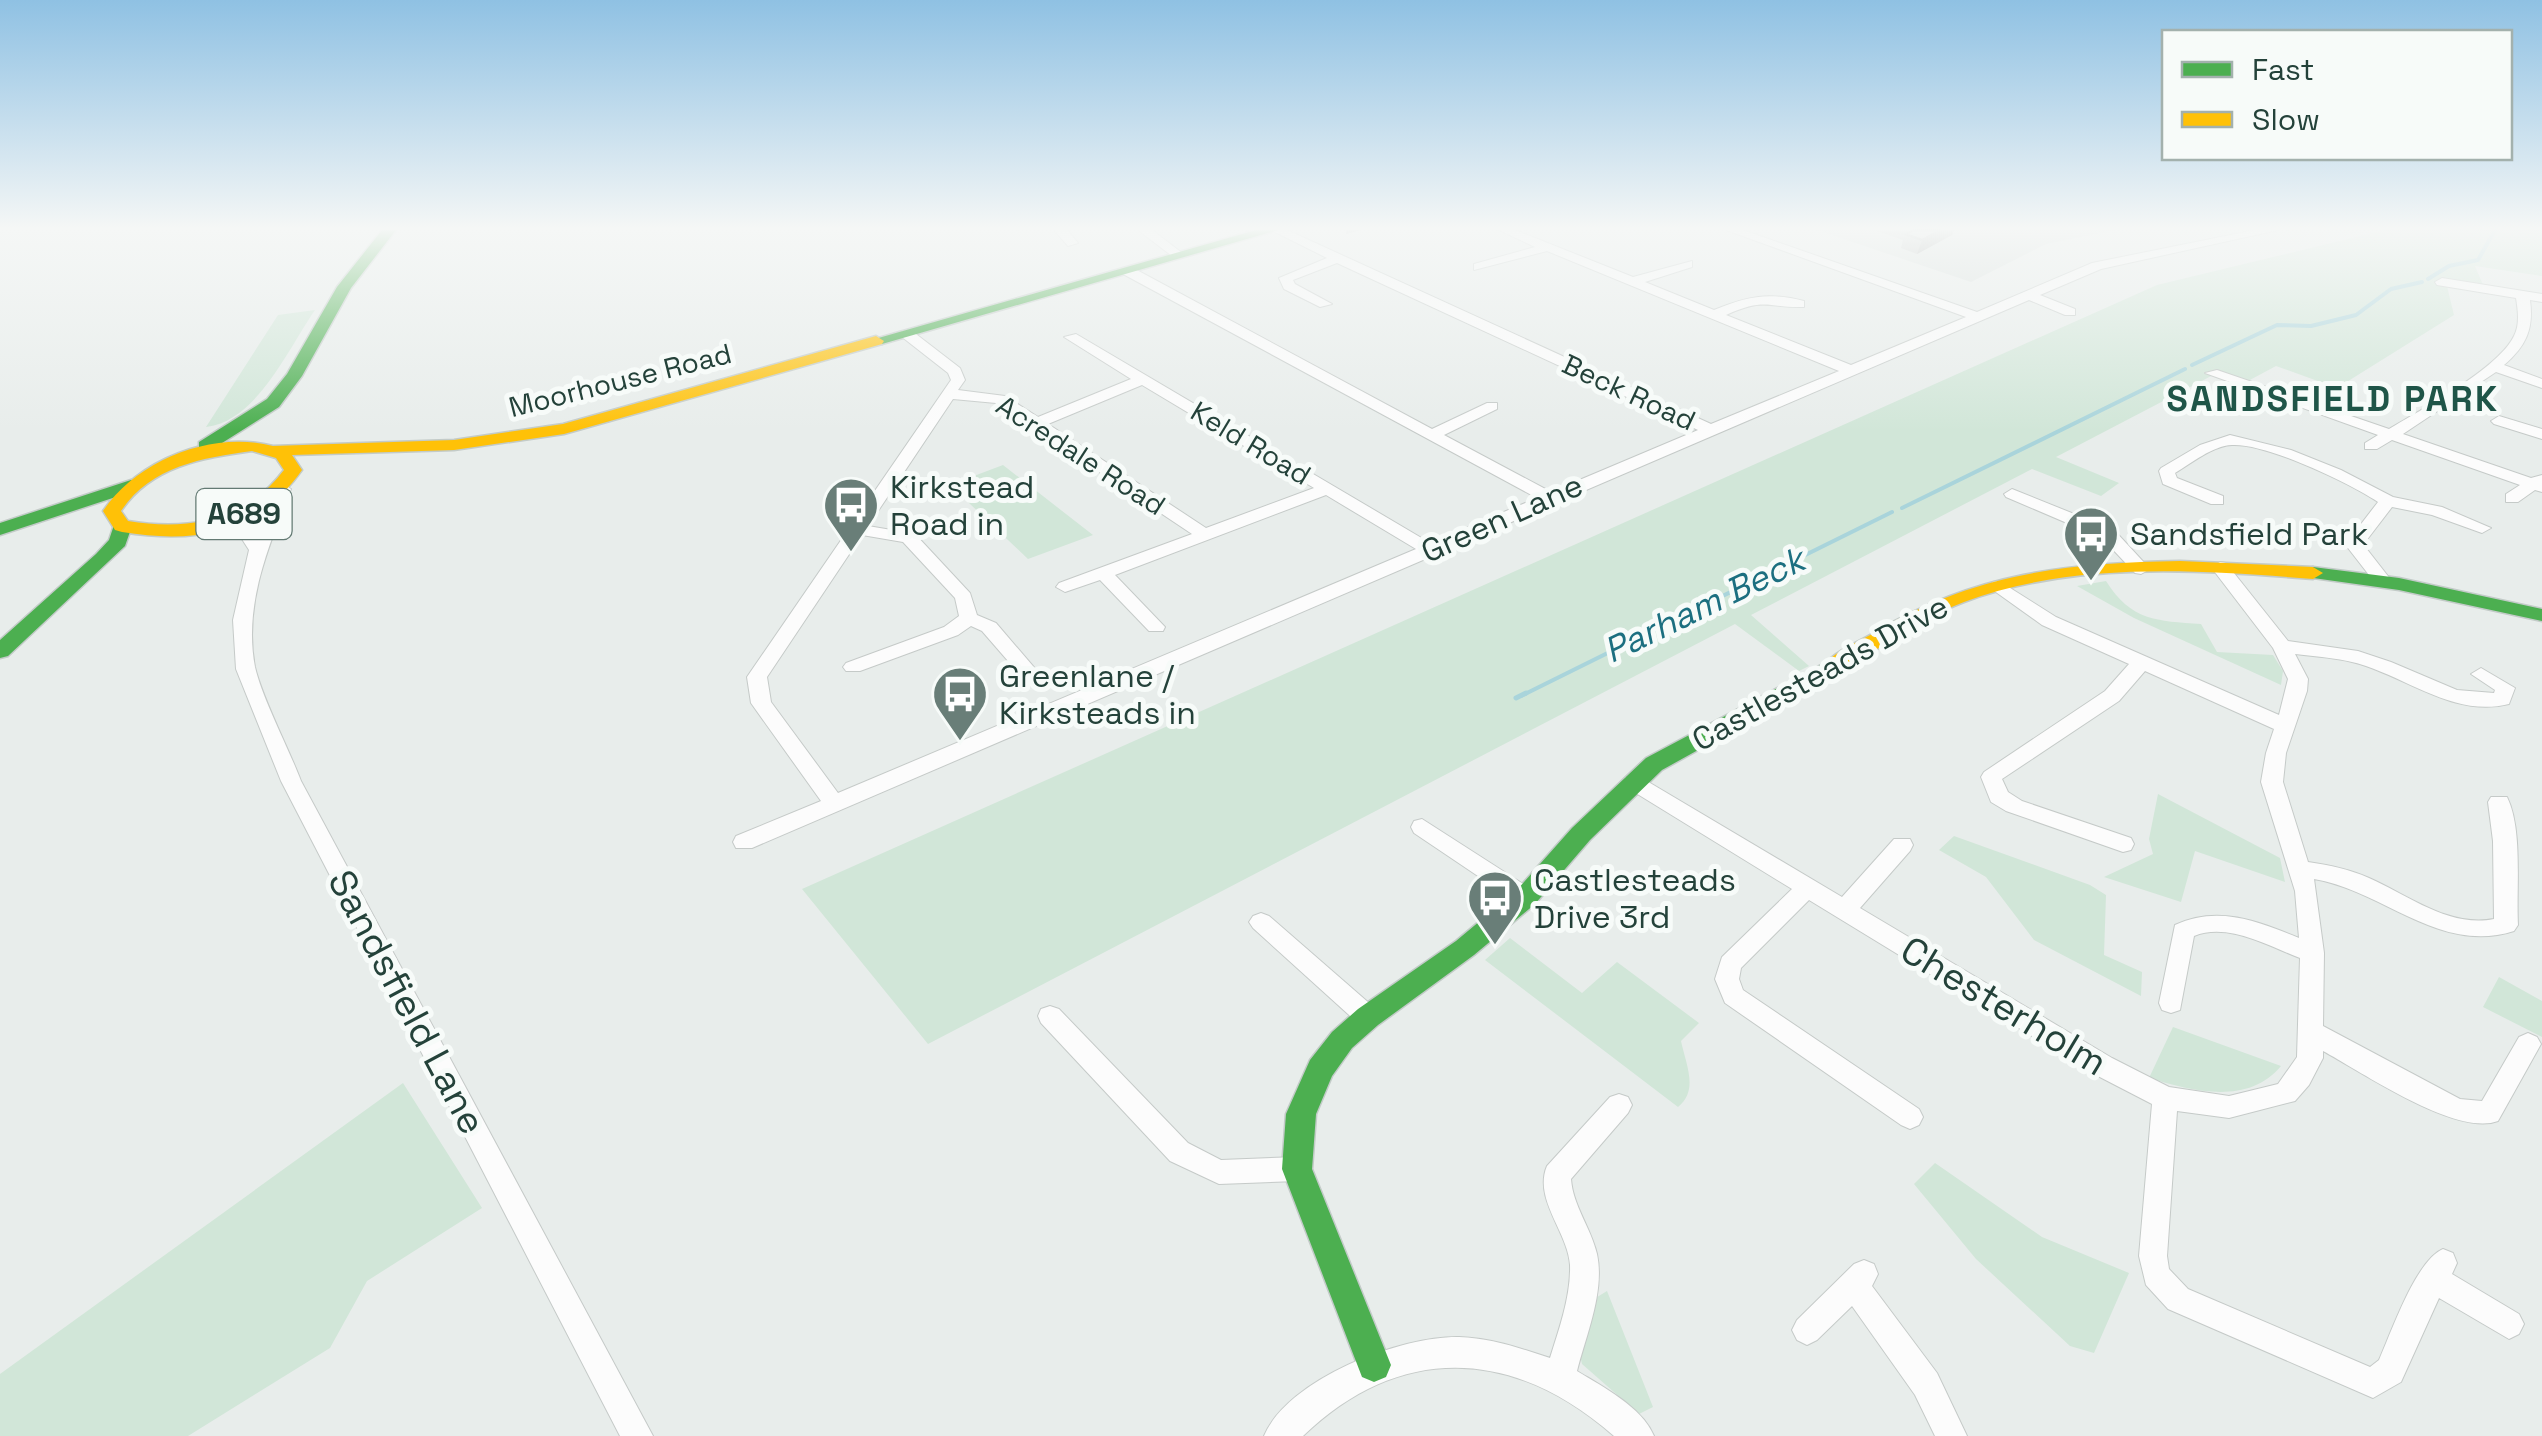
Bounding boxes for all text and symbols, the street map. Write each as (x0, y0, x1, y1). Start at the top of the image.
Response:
legend (2162, 30, 2512, 160)
text: Fast (2252, 50, 2314, 89)
text: Slow (2252, 100, 2320, 139)
street label: Moorhouse Road (505, 335, 735, 425)
street label: Beck Road (1557, 346, 1701, 438)
district label: SANDSFIELD PARK (2167, 377, 2499, 421)
street label: Acredale Road (990, 387, 1172, 523)
street label: Keld Road (1184, 393, 1318, 493)
street label: Green Lane (1415, 465, 1589, 571)
place label: Kirkstead Road in (890, 467, 1034, 544)
bus stop icon: Kirkstead Road in (821, 475, 881, 554)
road number: A689 (196, 489, 292, 539)
bus stop icon: Sandsfield Park (2061, 504, 2121, 583)
place label: Sandsfield Park (2130, 514, 2368, 554)
water label: Parham Beck (1596, 536, 1815, 673)
street label: Castlesteads Drive (1685, 586, 1955, 760)
place label: Greenlane / Kirksteads in (999, 656, 1196, 733)
bus stop icon: Greenlane / Kirksteads in (930, 664, 990, 743)
place label: Castlesteads Drive 3rd (1534, 860, 1736, 937)
street label: Sandsfield Lane (317, 862, 497, 1142)
bus stop icon: Castlesteads Drive 3rd (1465, 868, 1525, 947)
street label: Chesterholm (1892, 926, 2116, 1086)

